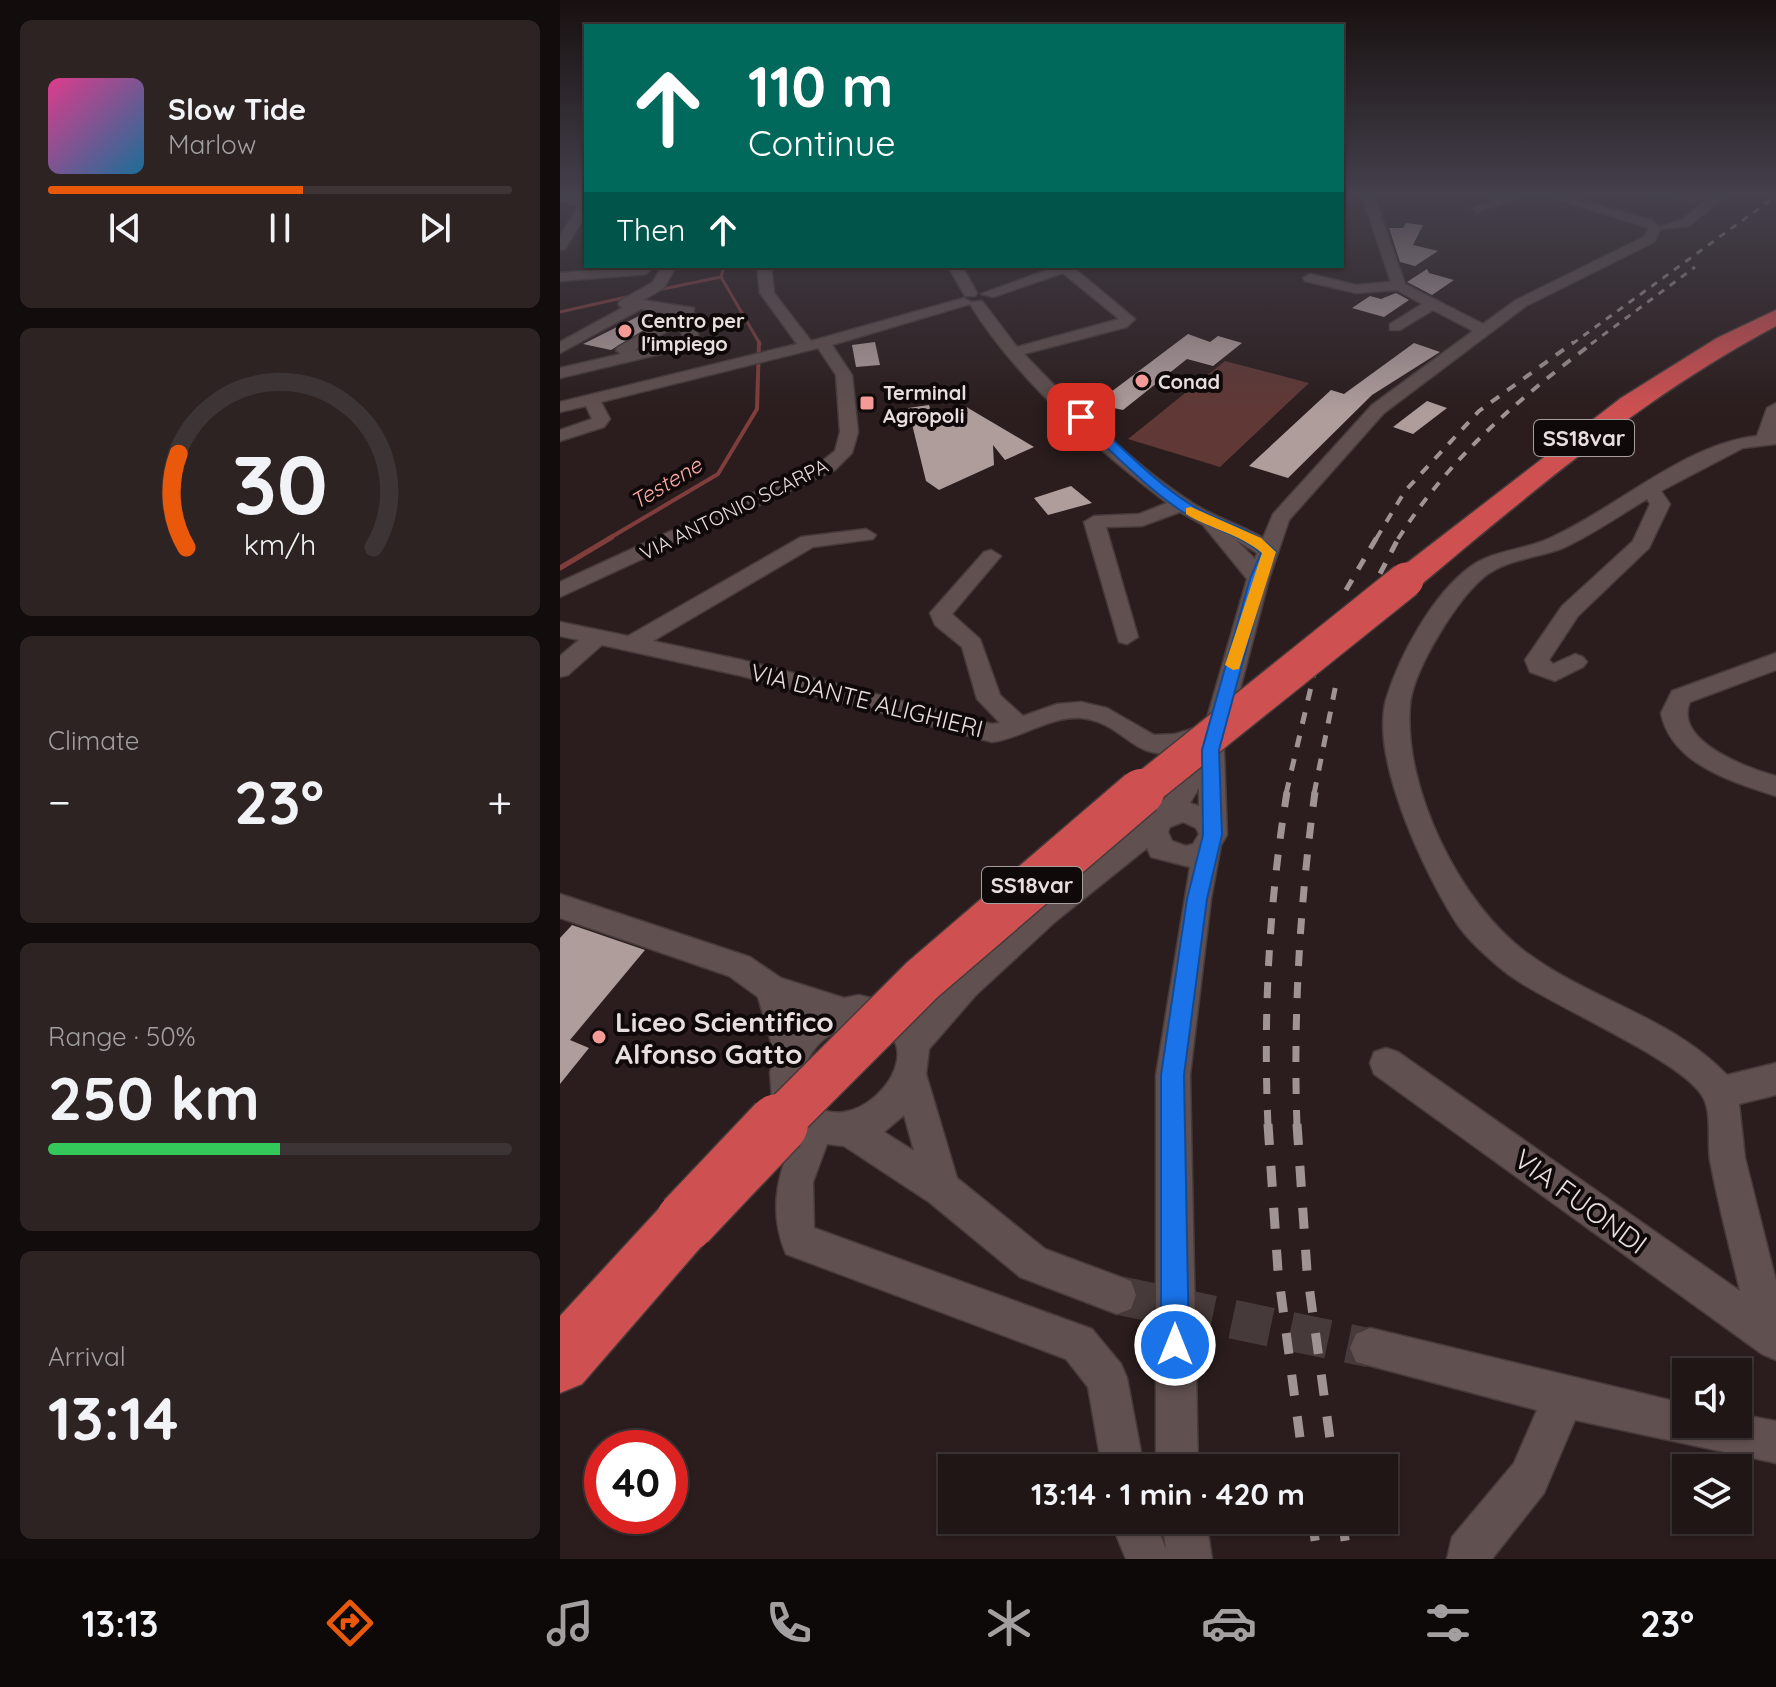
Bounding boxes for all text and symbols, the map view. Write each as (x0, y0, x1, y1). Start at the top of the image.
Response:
text: 110 m (748, 51, 893, 121)
icon: ahead (616, 56, 720, 160)
text: Slow Tide (168, 90, 306, 128)
text: Continue (748, 120, 896, 165)
text: Marlow (168, 128, 256, 161)
icon: previous (103, 206, 147, 250)
icon: pause (258, 206, 302, 250)
icon: next (413, 206, 457, 250)
icon: ahead (701, 208, 745, 252)
text: Then (616, 211, 685, 249)
place label: Centro per l'impiego (641, 308, 745, 356)
marker: Centro per l'impiego (616, 322, 634, 340)
place label: Conad (1158, 369, 1220, 394)
marker: Conad (1133, 372, 1151, 390)
place label: Terminal Agropoli (883, 380, 967, 428)
pin (1047, 383, 1115, 451)
marker: Terminal Agropoli (858, 394, 876, 412)
icon: arrive (1059, 395, 1103, 439)
road number: SS18var (1534, 420, 1634, 456)
text: 30 (232, 430, 328, 534)
water label: Testene (625, 450, 708, 515)
street label: VIA ANTONIO SCARPA (636, 453, 832, 565)
text: km/h (244, 526, 316, 562)
street label: VIA DANTE ALIGHIERI (748, 657, 986, 743)
text: Climate (48, 724, 139, 757)
text: 23° (234, 764, 324, 839)
text: − (48, 774, 71, 829)
text: + (487, 774, 512, 829)
road number: SS18var (982, 867, 1082, 903)
place label: Liceo Scientifico Alfonso Gatto (615, 1004, 834, 1071)
text: Range · 50% (48, 1020, 196, 1053)
marker: Liceo Scientifico Alfonso Gatto (590, 1028, 608, 1046)
text: 250 km (48, 1060, 260, 1135)
street label: VIA FUONDI (1508, 1141, 1654, 1261)
position arrow (1133, 1303, 1217, 1387)
text: Arrival (48, 1340, 126, 1373)
map controls (1672, 1358, 1752, 1534)
button: sound (1672, 1358, 1752, 1438)
text: 13:14 (48, 1380, 179, 1455)
speed limit sign: 40 (584, 1430, 688, 1534)
button: layers (1672, 1454, 1752, 1534)
text: 13:14 · 1 min · 420 m (1031, 1475, 1305, 1513)
icon: directions (322, 1595, 378, 1651)
icon: music (542, 1595, 598, 1651)
icon: phone (761, 1595, 817, 1651)
icon: climate (981, 1595, 1037, 1651)
icon: car (1201, 1595, 1257, 1651)
icon: filters (1420, 1595, 1476, 1651)
text: 13:13 (82, 1601, 158, 1646)
text: 23° (1640, 1601, 1694, 1646)

